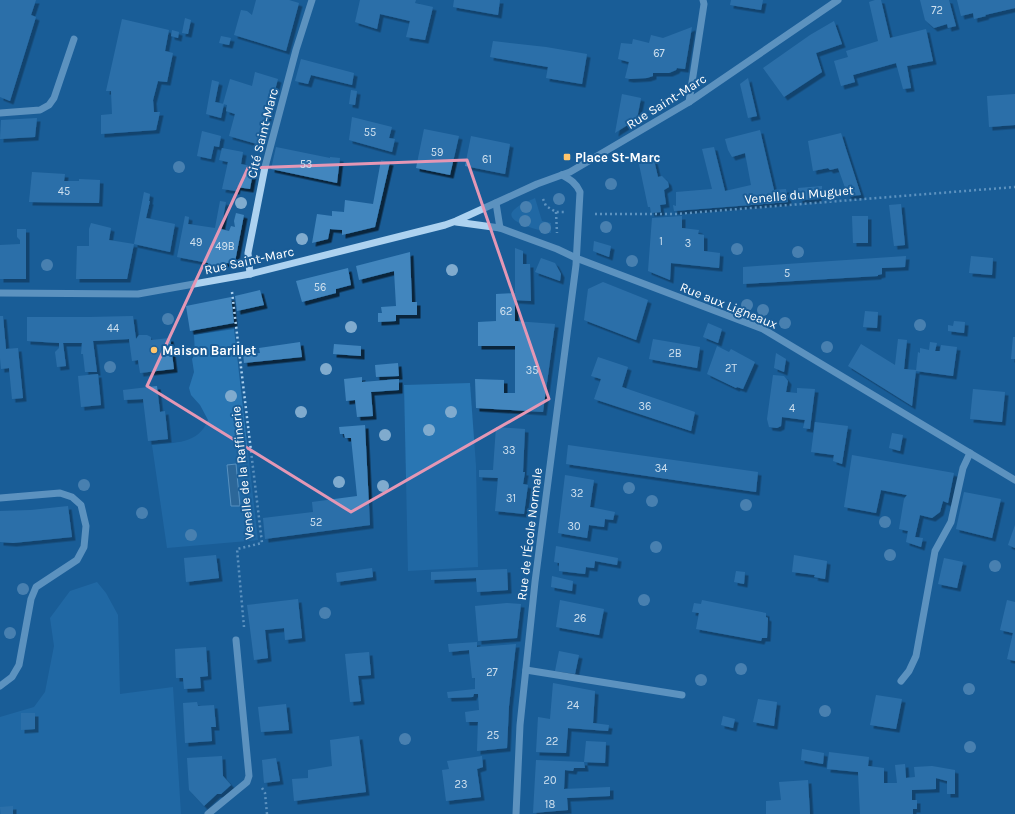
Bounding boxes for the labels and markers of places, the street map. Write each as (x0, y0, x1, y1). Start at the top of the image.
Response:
place label: Place St-Marc (575, 150, 661, 165)
marker: Place St-Marc (562, 152, 572, 162)
place label: Maison Barillet (162, 343, 256, 358)
marker: Maison Barillet (149, 345, 159, 355)

